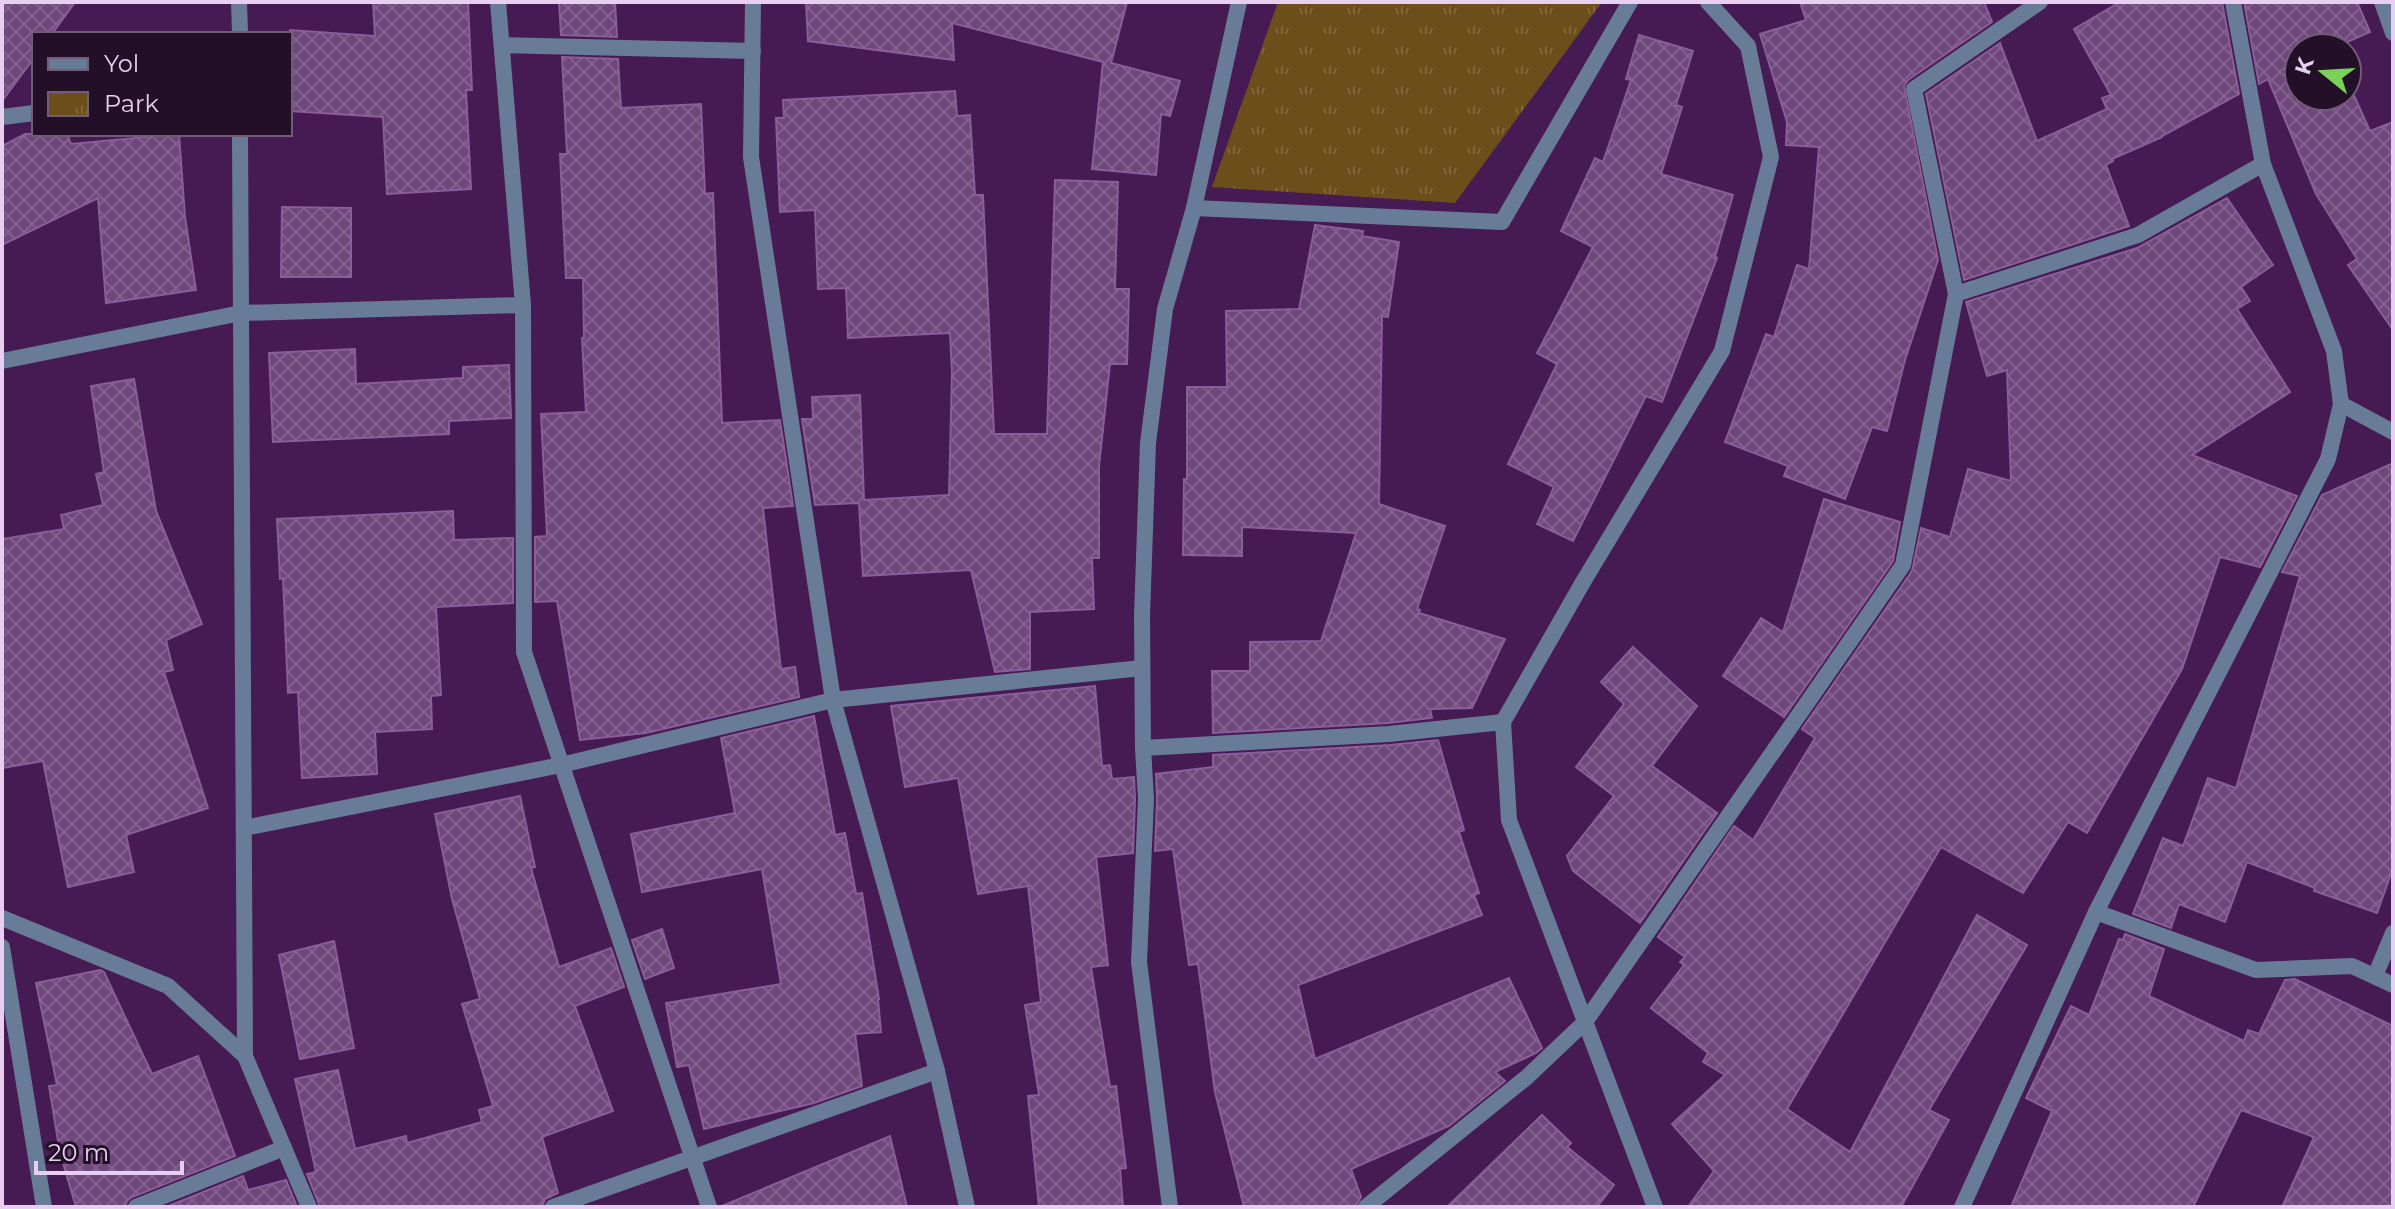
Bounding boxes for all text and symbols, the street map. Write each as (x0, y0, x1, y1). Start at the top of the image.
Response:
legend (32, 32, 292, 136)
north arrow (2283, 32, 2363, 112)
text: Yol (104, 49, 139, 78)
text: K (2289, 53, 2320, 78)
text: Park (104, 89, 159, 118)
scale bar (36, 1125, 182, 1175)
text: 20 m (48, 1138, 109, 1167)

